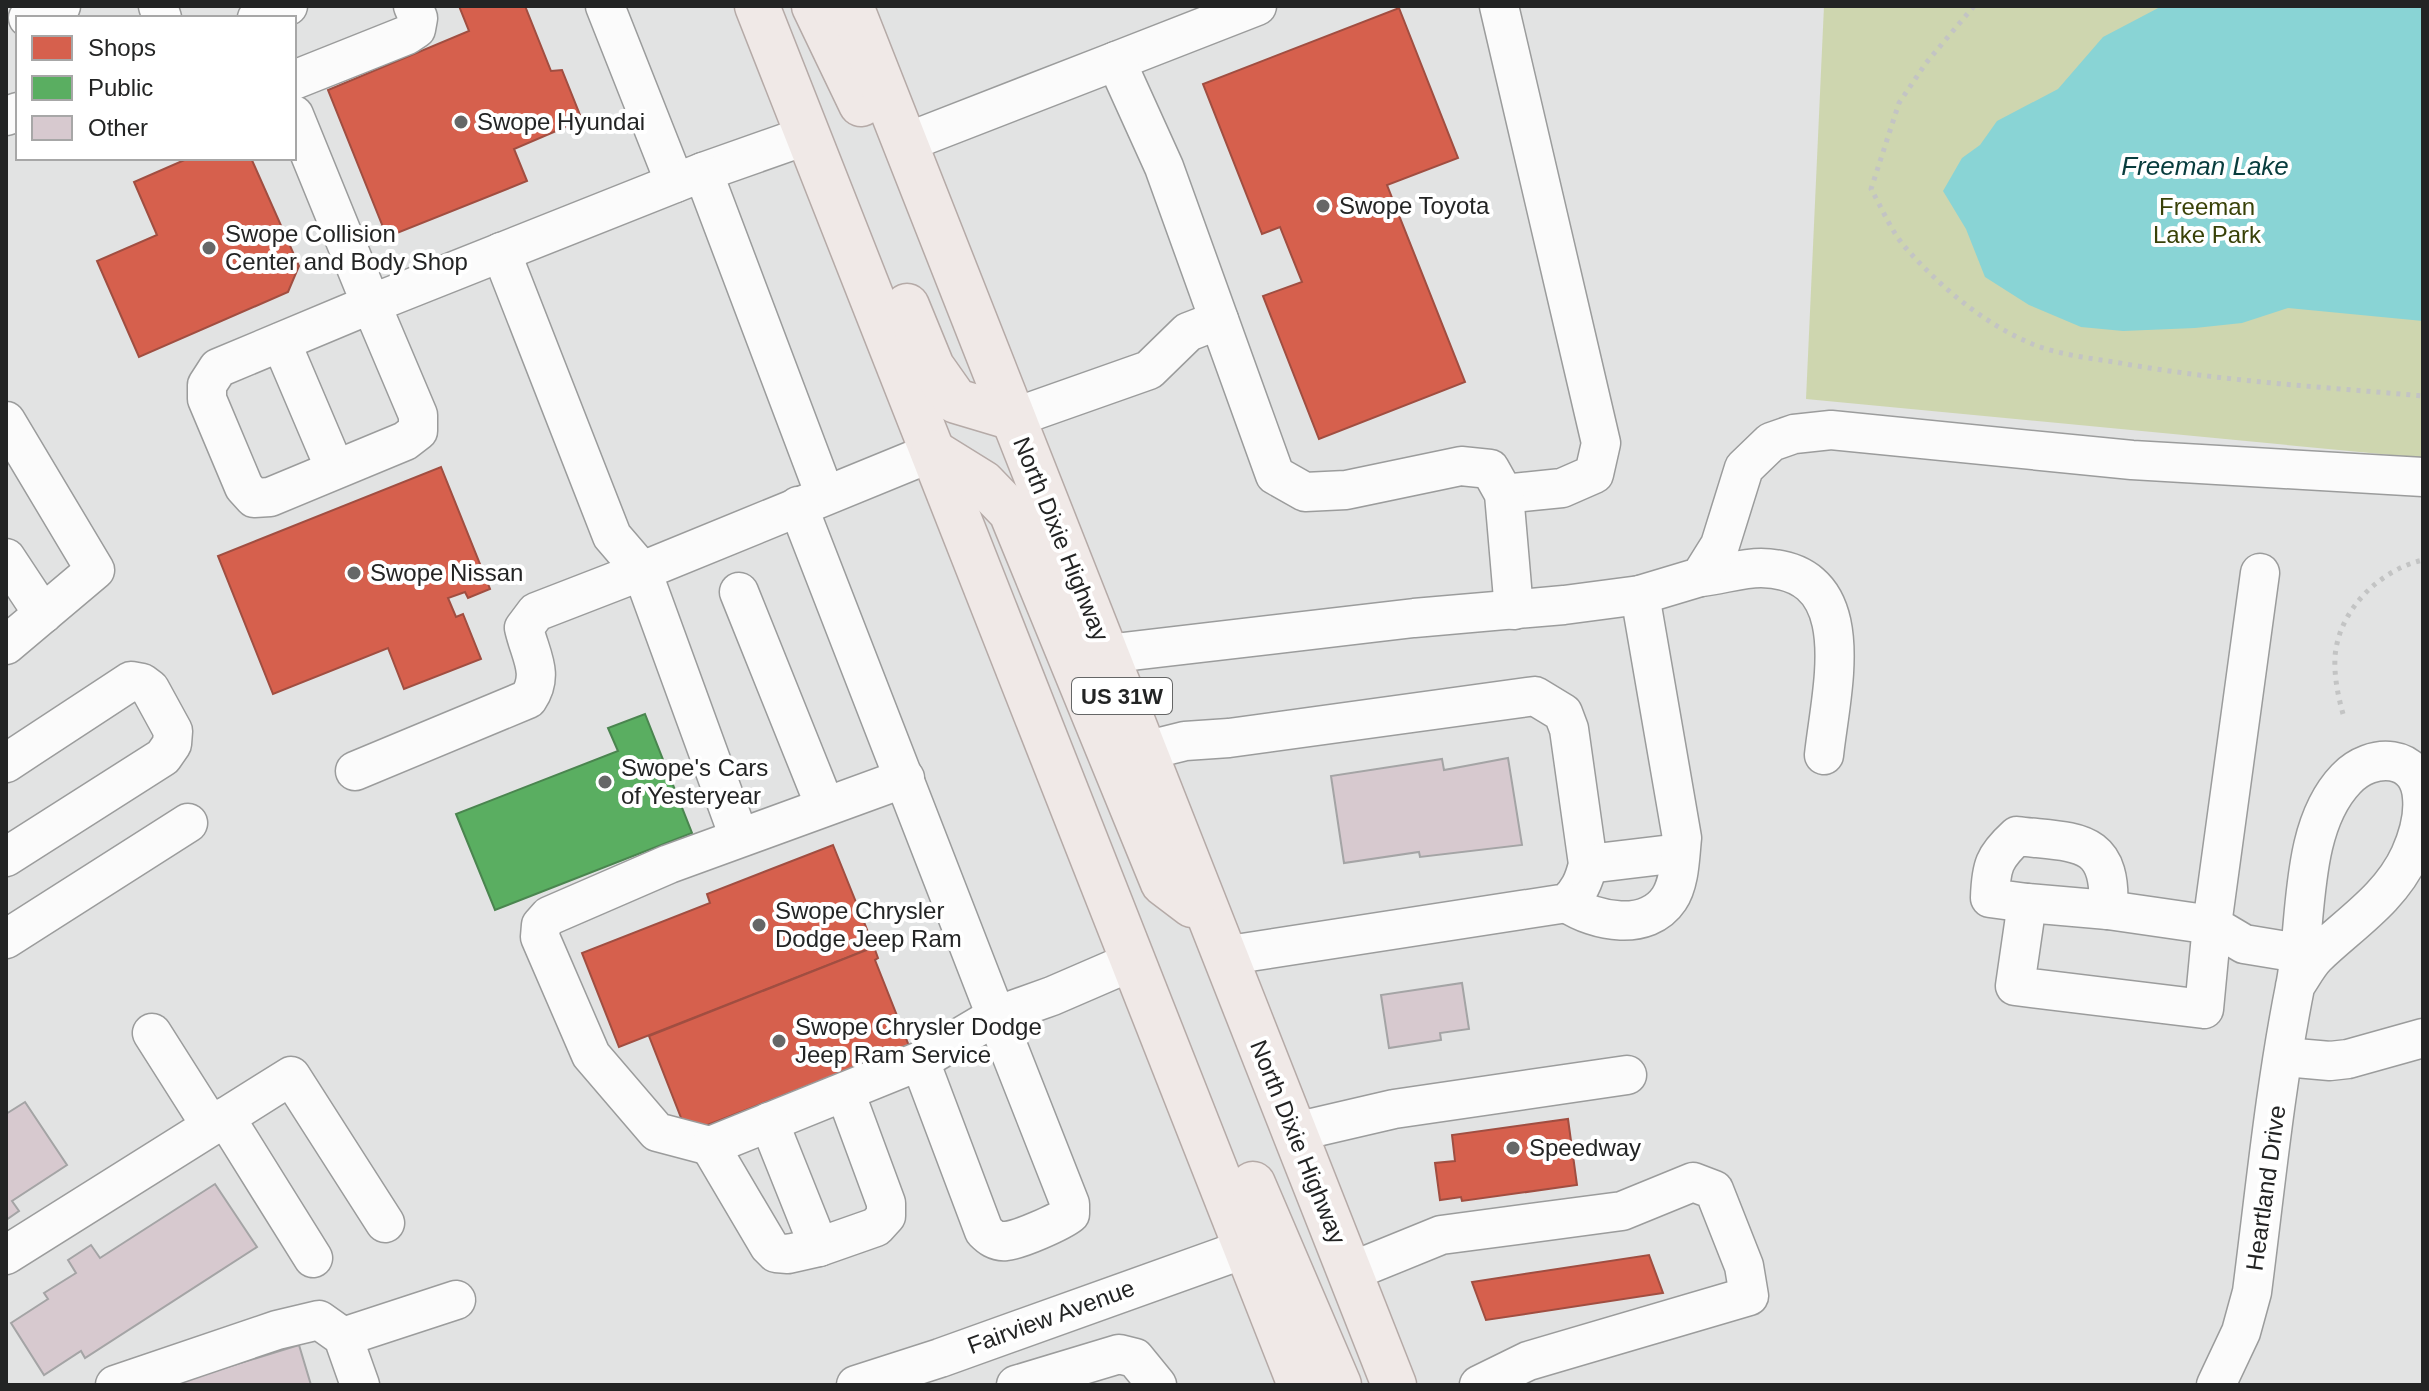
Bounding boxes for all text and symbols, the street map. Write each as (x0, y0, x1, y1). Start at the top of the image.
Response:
legend (16, 16, 296, 160)
text: Shops (88, 34, 156, 61)
text: Public (88, 74, 153, 101)
place label: Swope Hyundai (477, 108, 645, 135)
marker: Swope Hyundai (452, 113, 470, 131)
text: Other (88, 114, 148, 141)
water label: Freeman Lake (2121, 151, 2289, 181)
place label: Swope Toyota (1339, 192, 1490, 219)
park label: Freeman Lake Park (2153, 193, 2262, 248)
marker: Swope Toyota (1314, 197, 1332, 215)
place label: Swope Collision Center and Body Shop (225, 220, 468, 275)
marker: Swope Collision Center and Body Shop (200, 239, 218, 257)
street label: North Dixie Highway (1008, 433, 1115, 645)
place label: Swope Nissan (370, 559, 523, 586)
marker: Swope Nissan (345, 564, 363, 582)
road number: US 31W (1072, 678, 1172, 714)
place label: Swope's Cars of Yesteryear (621, 754, 768, 809)
marker: Swope's Cars of Yesteryear (596, 773, 614, 791)
place label: Swope Chrysler Dodge Jeep Ram (775, 897, 962, 952)
marker: Swope Chrysler Dodge Jeep Ram (750, 916, 768, 934)
place label: Swope Chrysler Dodge Jeep Ram Service (795, 1013, 1042, 1068)
marker: Swope Chrysler Dodge Jeep Ram Service (770, 1032, 788, 1050)
street label: North Dixie Highway (1245, 1036, 1352, 1248)
street label: Heartland Drive (2241, 1103, 2290, 1272)
place label: Speedway (1529, 1134, 1641, 1161)
marker: Speedway (1504, 1139, 1522, 1157)
street label: Fairview Avenue (964, 1274, 1138, 1359)

